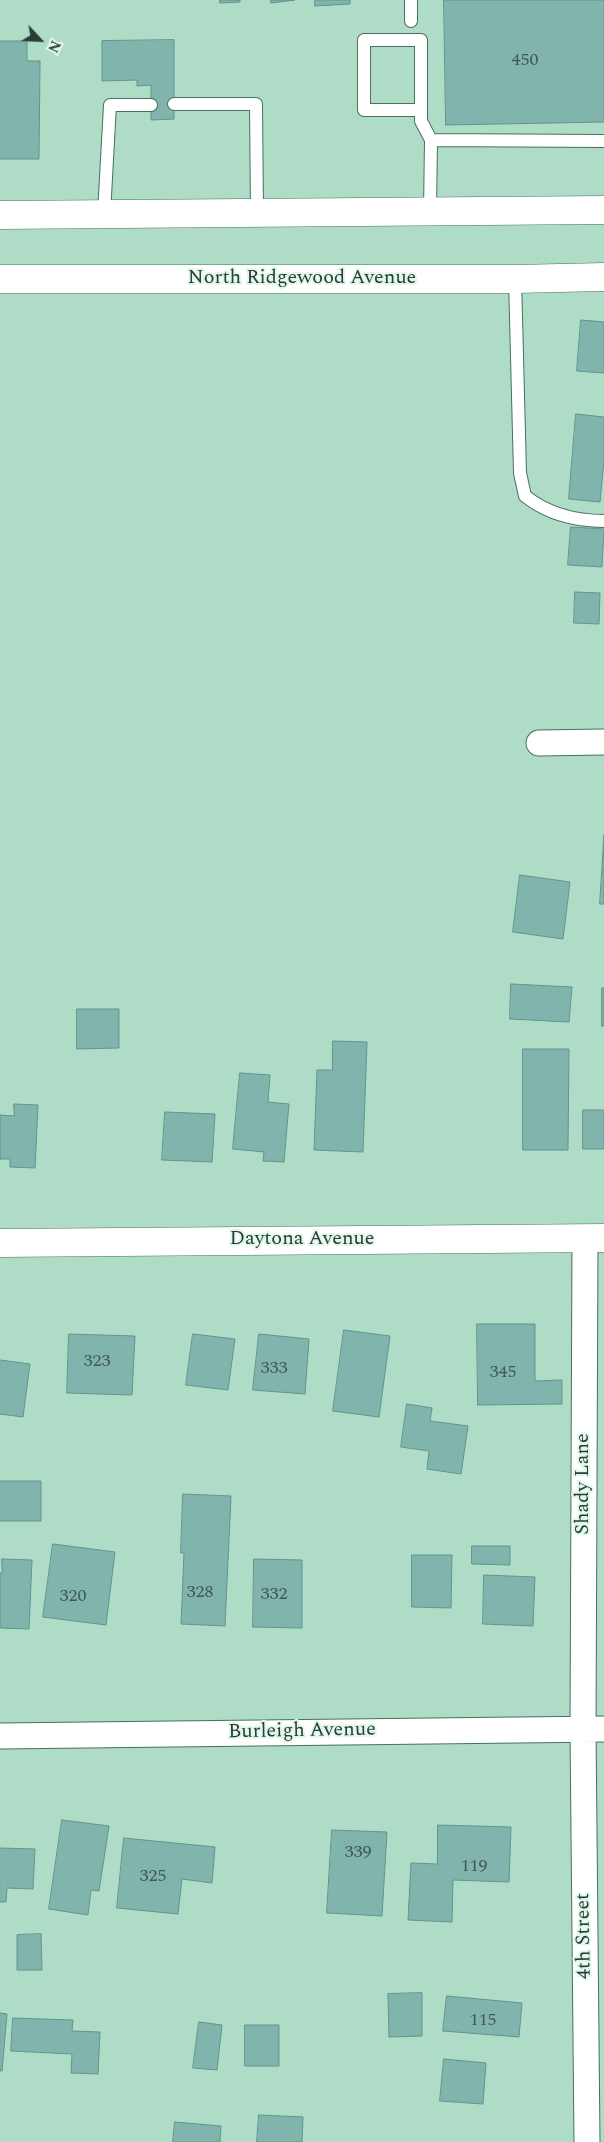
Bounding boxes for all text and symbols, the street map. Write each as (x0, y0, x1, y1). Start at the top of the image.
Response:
north arrow (15, 15, 65, 65)
text: N (42, 37, 66, 56)
house number: 450 (512, 50, 538, 72)
street label: North Ridgewood Avenue (188, 267, 416, 291)
street label: Daytona Avenue (230, 1228, 374, 1252)
house number: 323 (84, 1351, 110, 1373)
house number: 333 (261, 1358, 287, 1380)
house number: 345 (490, 1362, 516, 1384)
street label: Shady Lane (572, 1433, 596, 1535)
house number: 328 (187, 1582, 213, 1604)
house number: 332 (261, 1584, 287, 1606)
house number: 320 (60, 1586, 86, 1608)
street label: Burleigh Avenue (228, 1719, 376, 1745)
house number: 339 (345, 1842, 371, 1864)
house number: 119 (461, 1856, 487, 1878)
house number: 325 (140, 1866, 166, 1888)
street label: 4th Street (572, 1893, 598, 1979)
house number: 115 (470, 2010, 496, 2032)

